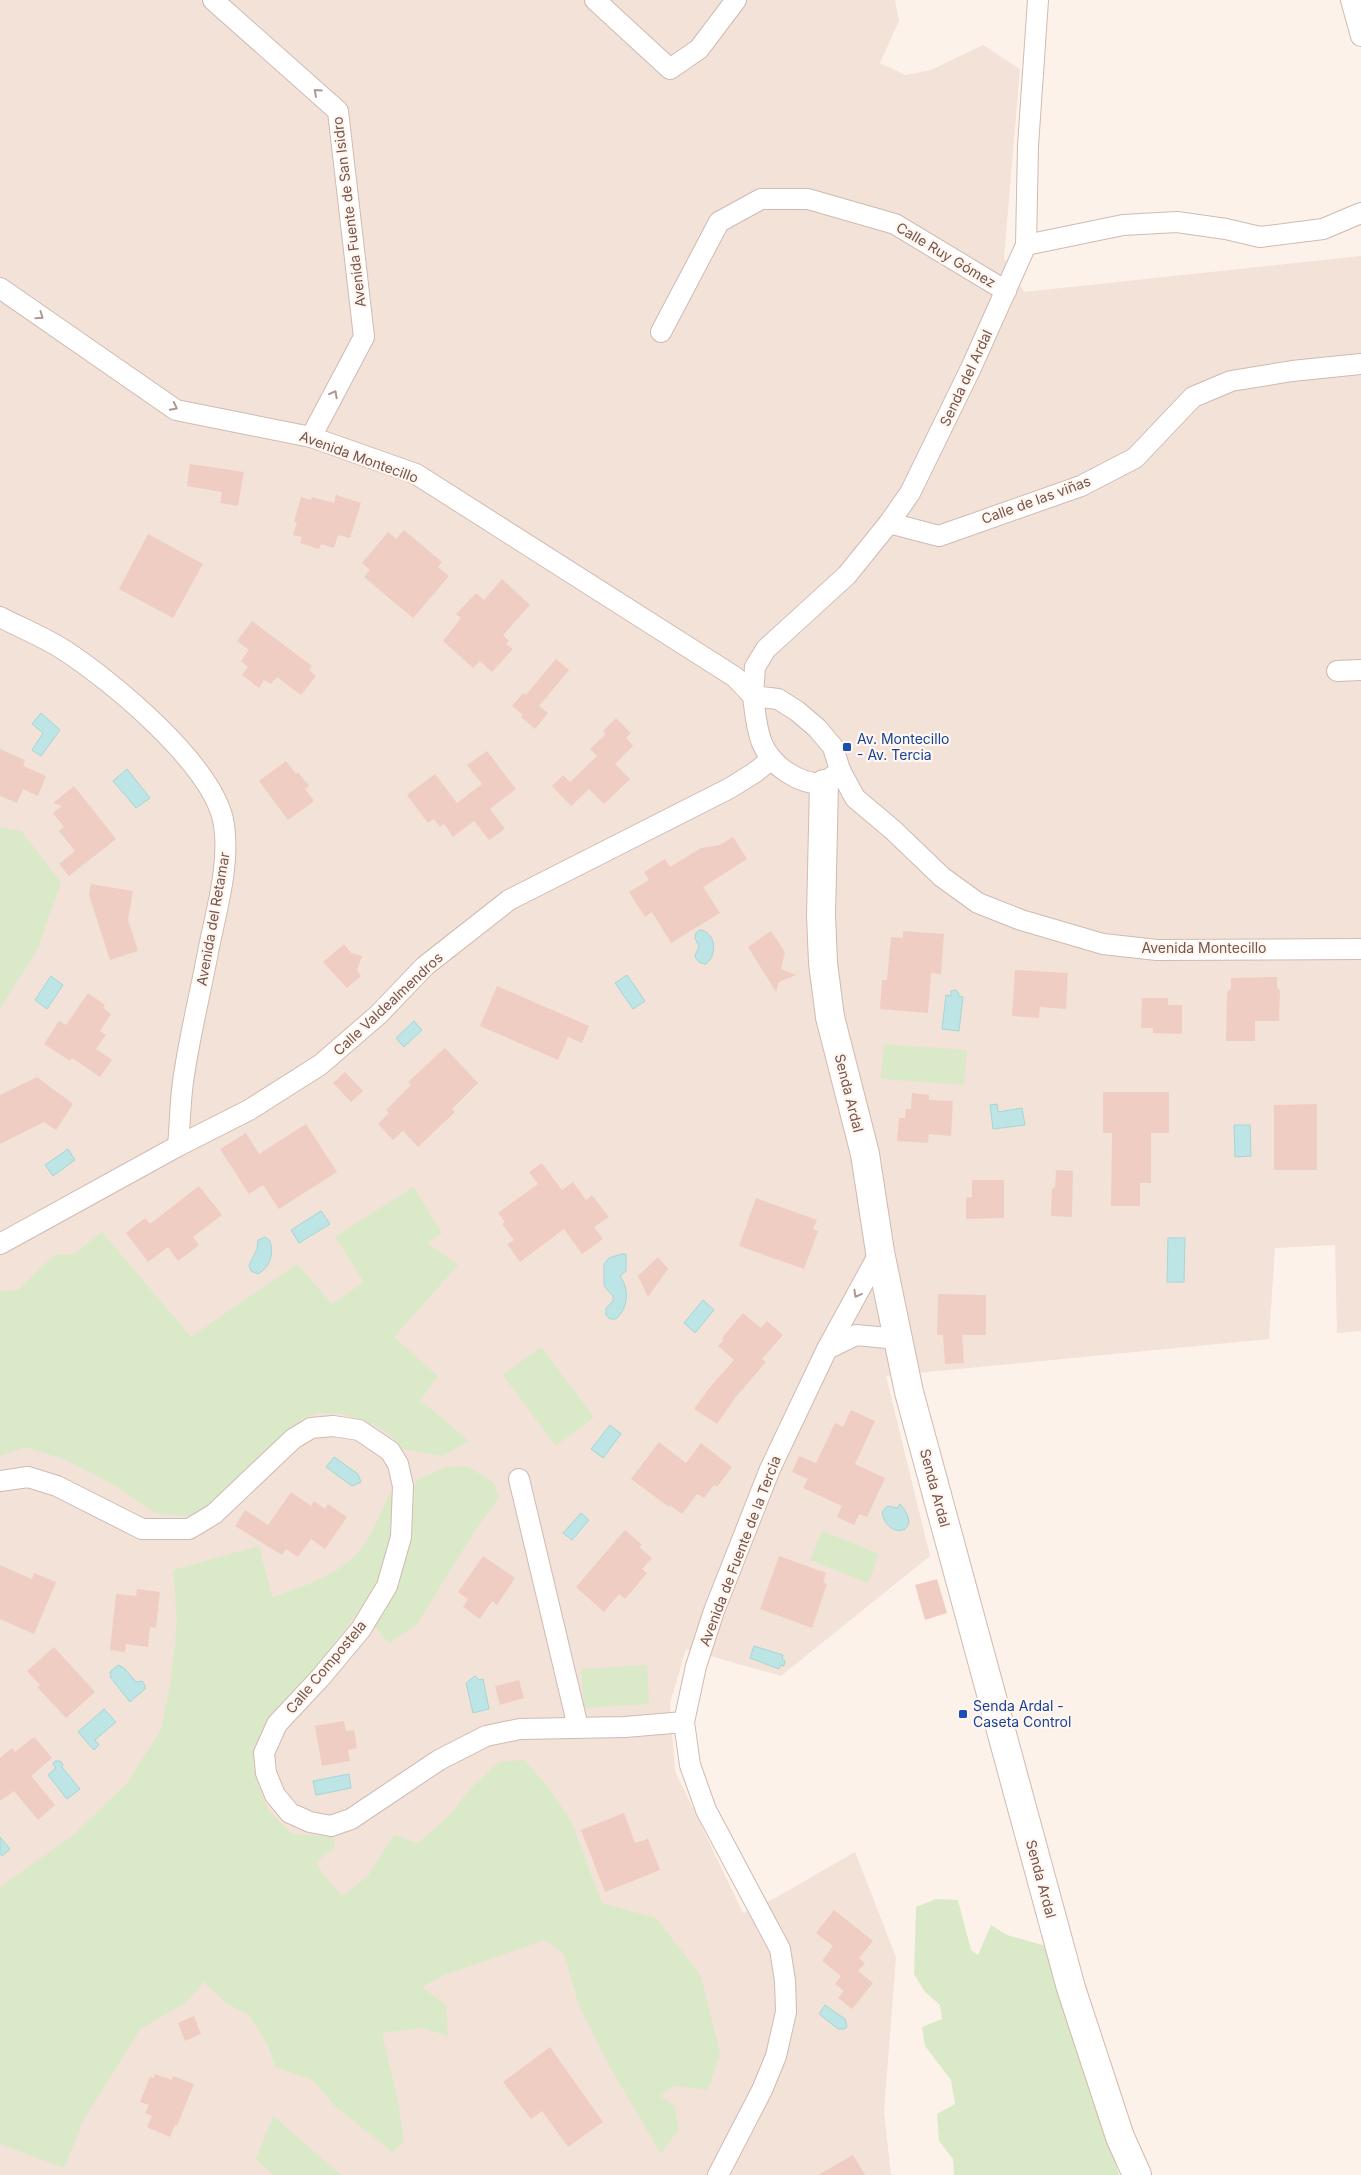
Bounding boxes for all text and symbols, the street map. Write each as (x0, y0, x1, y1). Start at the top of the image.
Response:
one-way arrow (313, 89, 322, 98)
street label: Avenida Fuente de San Isidro (328, 116, 369, 308)
street label: Calle Ruy Gómez (894, 218, 999, 291)
one-way arrow (34, 310, 44, 319)
street label: Senda del Ardal (936, 327, 995, 429)
one-way arrow (328, 390, 338, 399)
one-way arrow (169, 401, 178, 411)
street label: Avenida Montecillo (298, 427, 421, 486)
street label: Calle de las viñas (979, 472, 1093, 527)
place label: Av. Montecillo - Av. Tercia (857, 730, 949, 763)
marker: Av. Montecillo - Av. Tercia (841, 741, 853, 753)
street label: Avenida del Retamar (192, 851, 233, 987)
street label: Avenida Montecillo (1142, 939, 1266, 956)
street label: Calle Valdealmendros (329, 949, 446, 1059)
street label: Senda Ardal (832, 1052, 867, 1134)
one-way arrow (853, 1289, 863, 1298)
street label: Senda Ardal (917, 1447, 954, 1529)
street label: Avenida de Fuente de la Tercia (695, 1453, 784, 1648)
street label: Calle Compostela (282, 1617, 369, 1717)
place label: Senda Ardal - Caseta Control (973, 1697, 1071, 1730)
marker: Senda Ardal - Caseta Control (957, 1708, 969, 1720)
street label: Senda Ardal (1023, 1838, 1060, 1920)

